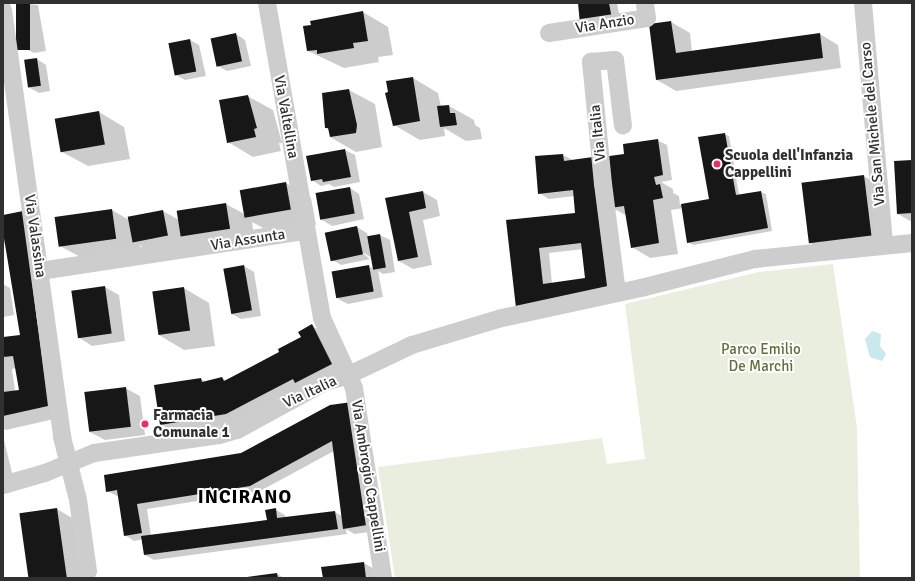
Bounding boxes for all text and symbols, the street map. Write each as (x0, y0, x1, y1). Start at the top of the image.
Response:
street label: Via Anzio (574, 10, 636, 38)
street label: Via San Michele del Carso (857, 41, 889, 207)
street label: Via Valtellina (270, 74, 302, 160)
street label: Via Italia (586, 104, 610, 162)
place label: Scuola dell'Infanzia Cappellini (725, 146, 853, 181)
marker: Scuola dell'Infanzia Cappellini (712, 159, 722, 169)
street label: Via Valassina (20, 193, 50, 279)
street label: Via Assunta (209, 225, 287, 255)
park label: Parco Emilio De Marchi (721, 340, 801, 375)
street label: Via Italia (280, 372, 340, 412)
street label: Via Ambrogio Cappellini (347, 399, 389, 553)
place label: Farmacia Comunale 1 (153, 406, 230, 441)
marker: Farmacia Comunale 1 (140, 419, 150, 429)
district label: INCIRANO (198, 487, 292, 509)

